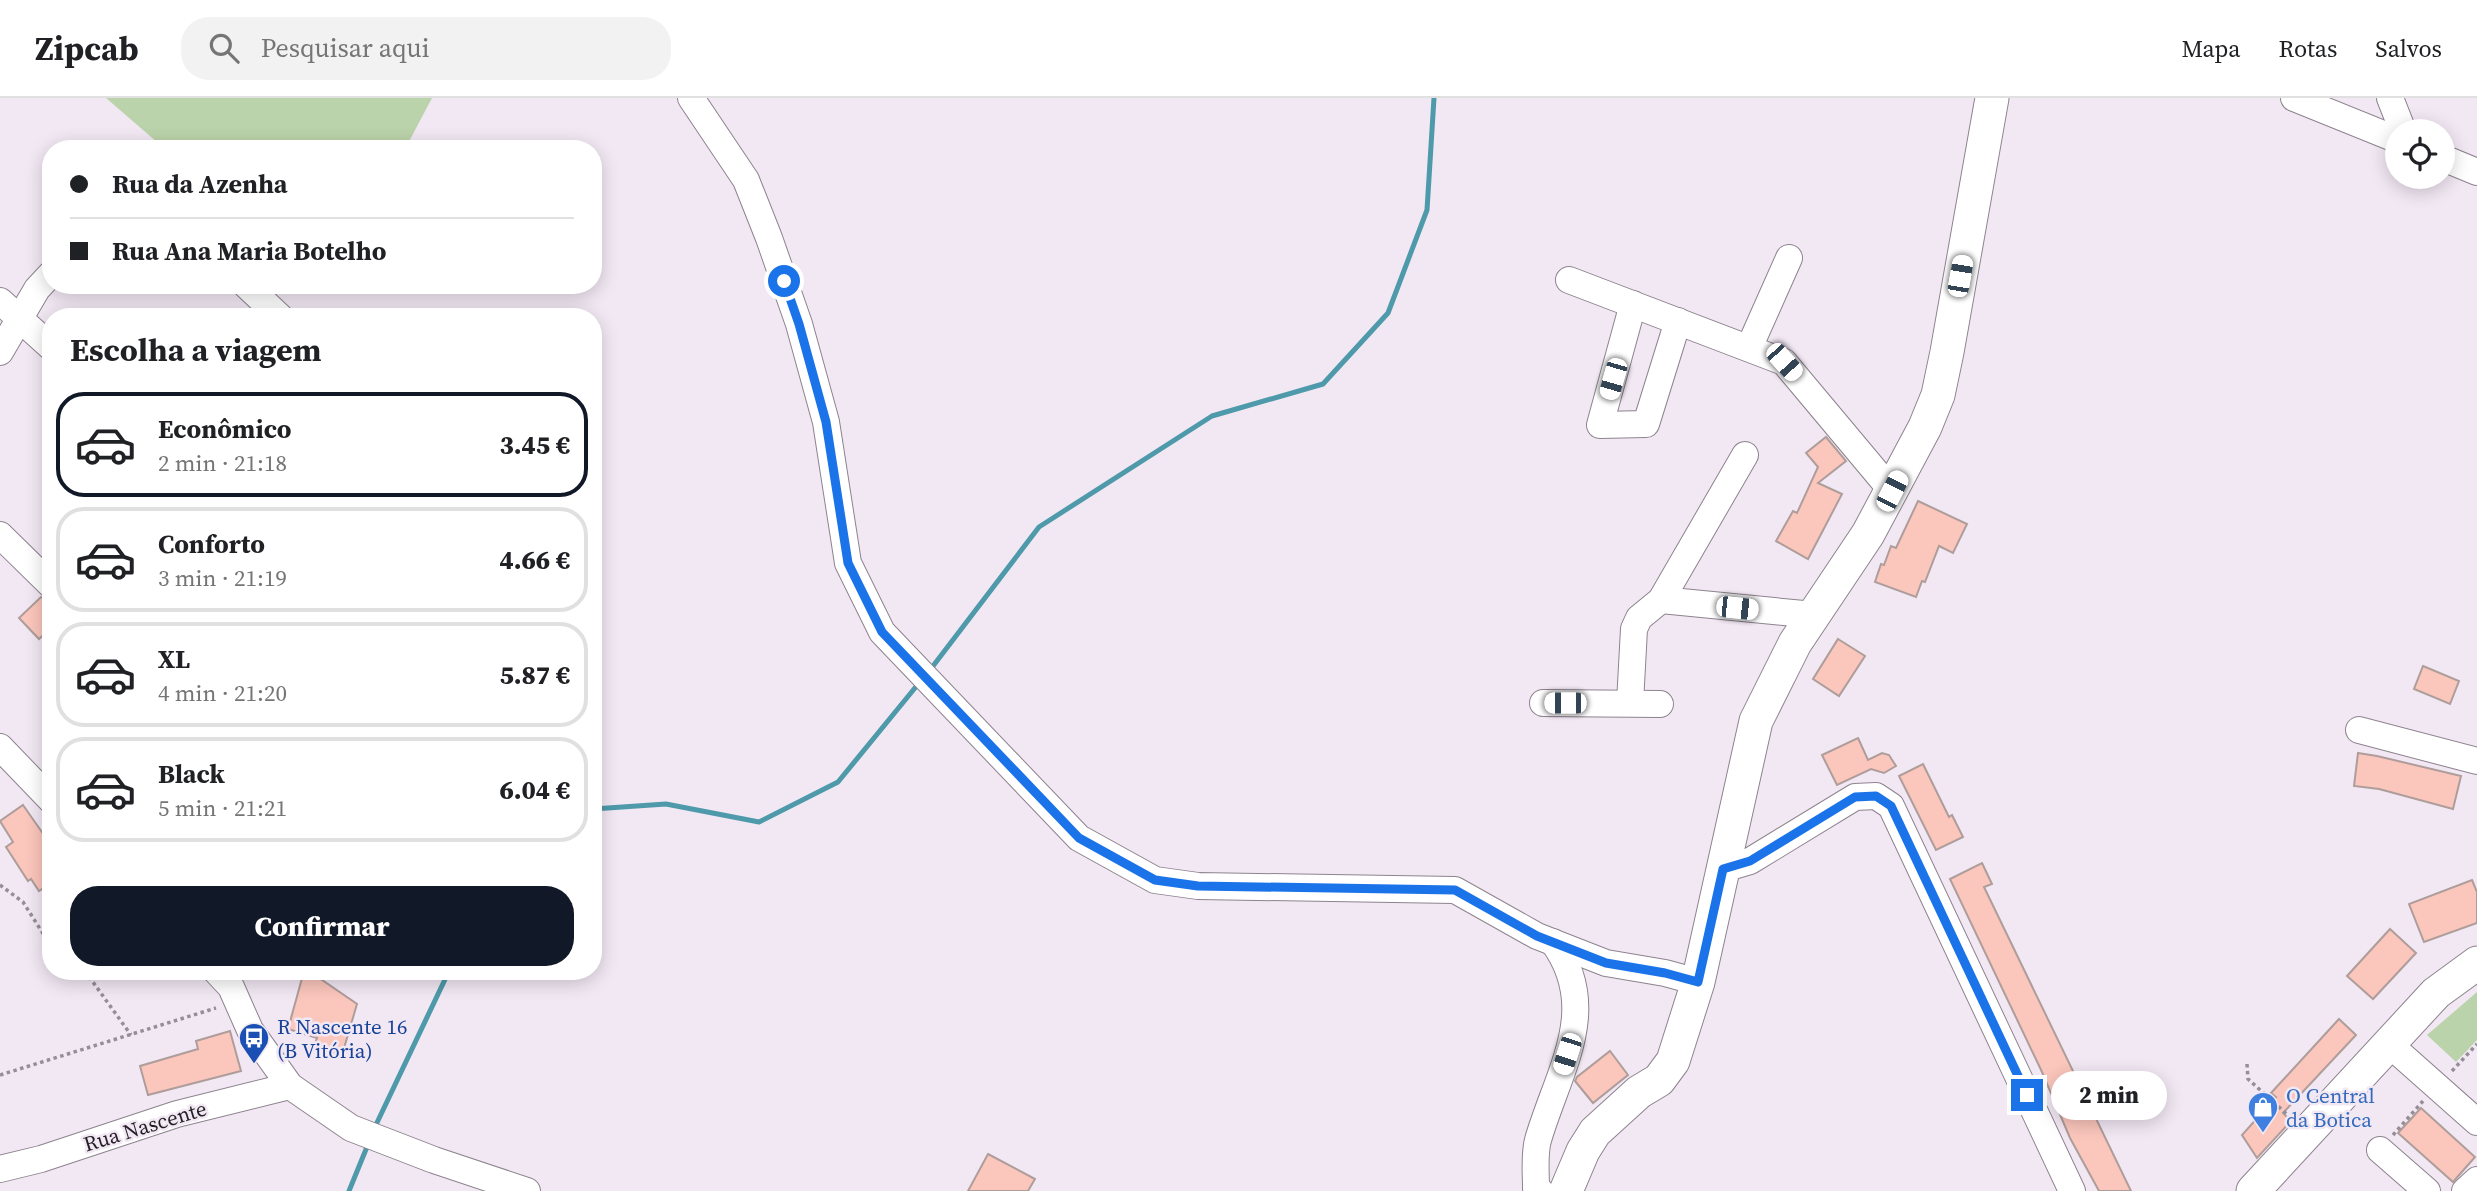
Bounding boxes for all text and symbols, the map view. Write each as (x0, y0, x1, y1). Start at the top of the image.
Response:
search box (181, 17, 671, 80)
text: Zipcab (35, 26, 139, 71)
icon: search (205, 29, 243, 67)
text: Pesquisar aqui (261, 30, 429, 66)
text: Mapa (2181, 32, 2241, 65)
text: Rotas (2279, 32, 2337, 65)
text: Salvos (2375, 32, 2442, 65)
map controls (2385, 119, 2455, 189)
button: locate (2385, 119, 2455, 189)
text: Rua da Azenha (112, 166, 288, 202)
text: Rua Ana Maria Botelho (112, 233, 386, 269)
car (1947, 253, 1974, 299)
route start (768, 265, 800, 297)
text: Escolha a viagem (70, 328, 322, 372)
car (1763, 339, 1806, 385)
car (1598, 356, 1629, 402)
text: Econômico (158, 411, 291, 447)
icon: car (74, 413, 137, 476)
text: 3.45 € (499, 427, 570, 463)
text: 2 min · 21:18 (158, 447, 287, 479)
car (1874, 468, 1911, 514)
text: Conforto (158, 526, 265, 562)
icon: car (74, 528, 137, 591)
text: 4.66 € (499, 542, 570, 578)
text: 3 min · 21:19 (158, 562, 287, 594)
car (1716, 595, 1759, 621)
text: XL (158, 641, 190, 677)
icon: car (74, 643, 137, 706)
text: 5.87 € (499, 657, 570, 693)
text: 4 min · 21:20 (158, 677, 287, 709)
car (1545, 693, 1587, 714)
text: Black (158, 756, 225, 792)
icon: car (74, 758, 137, 821)
text: 6.04 € (499, 772, 570, 808)
text: 5 min · 21:21 (158, 792, 287, 824)
button: Confirmar (70, 886, 574, 966)
place label: R Nascente 16 (B Vitória) (277, 1012, 408, 1065)
bus stop icon: R Nascente 16 (B Vitória) (237, 1021, 271, 1065)
car (1551, 1031, 1584, 1077)
callout: 2 min (2052, 1070, 2167, 1119)
route end (2011, 1079, 2043, 1111)
text: 2 min (2079, 1079, 2139, 1111)
place label: O Central da Botica (2286, 1081, 2375, 1134)
shop icon: O Central da Botica (2246, 1090, 2280, 1134)
street label: Rua Nascente (80, 1094, 210, 1158)

